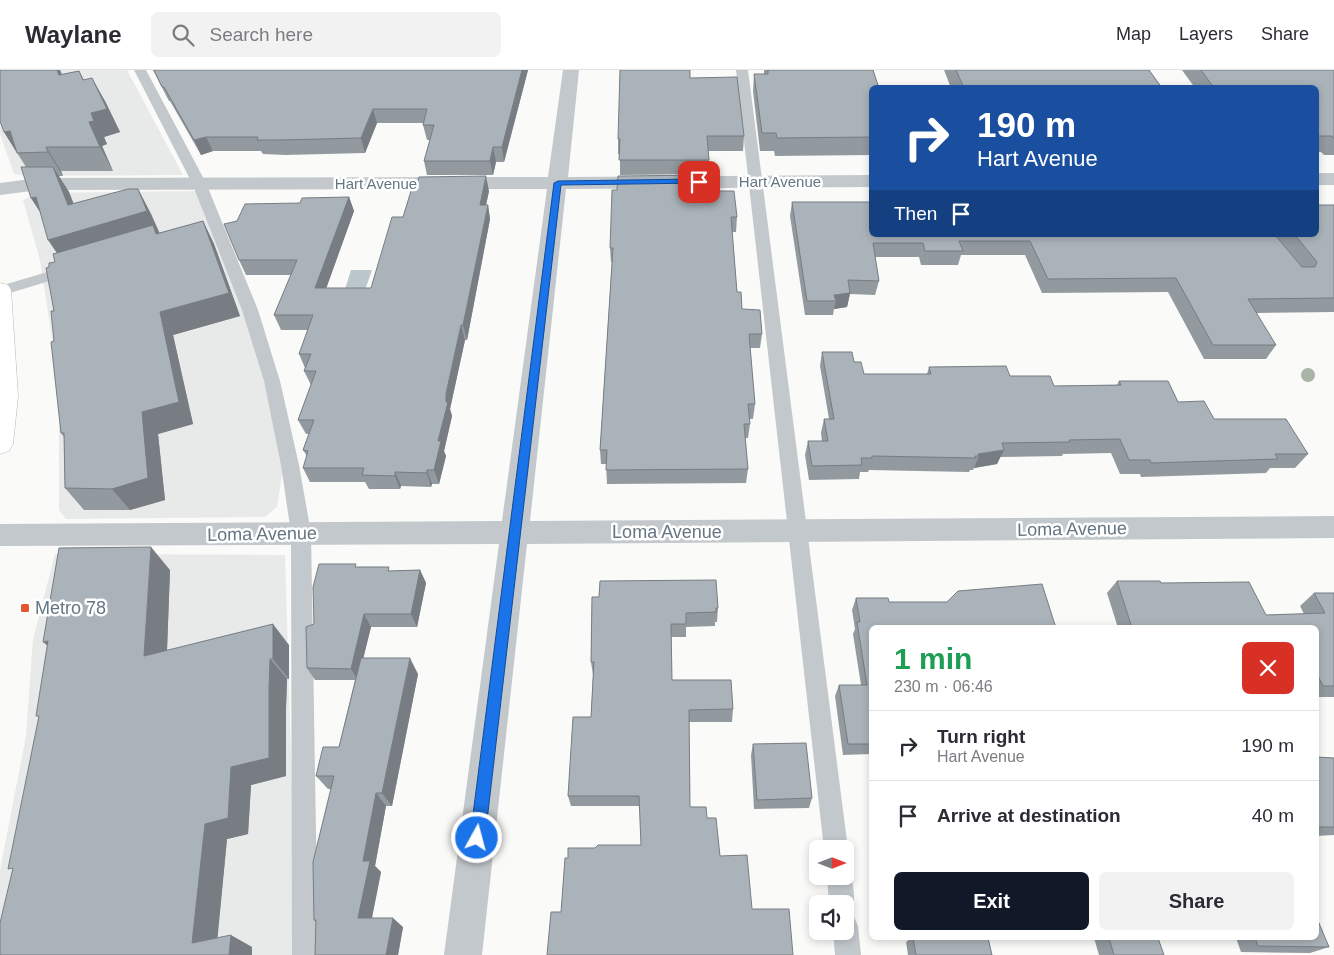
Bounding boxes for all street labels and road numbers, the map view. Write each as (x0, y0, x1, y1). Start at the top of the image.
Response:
street label: Hart Avenue (739, 173, 821, 190)
street label: Hart Avenue (335, 175, 417, 192)
street label: Loma Avenue (1017, 518, 1127, 540)
street label: Loma Avenue (612, 522, 722, 542)
street label: Loma Avenue (207, 523, 317, 545)

